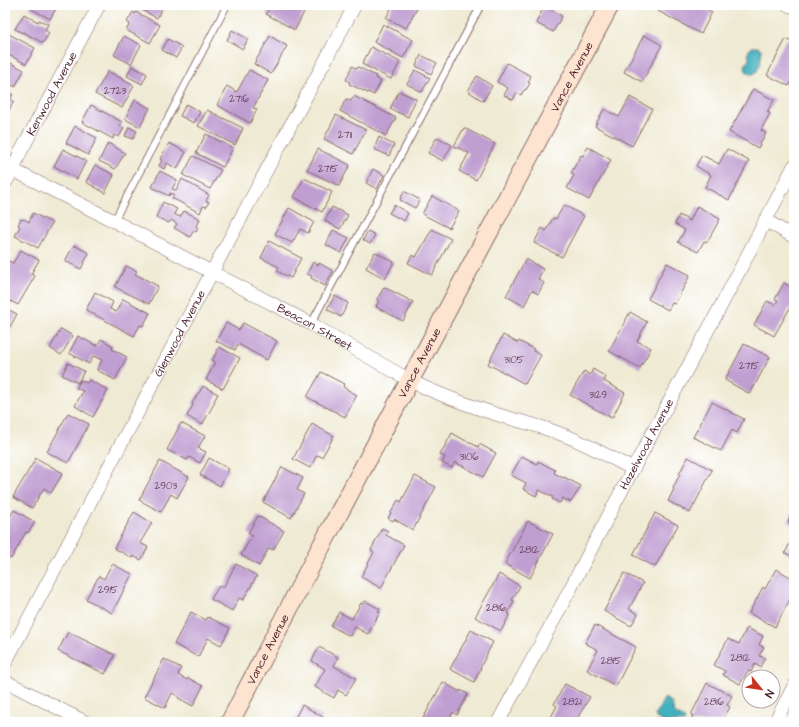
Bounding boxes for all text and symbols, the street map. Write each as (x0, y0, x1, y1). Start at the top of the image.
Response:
street label: Vance Avenue (546, 38, 598, 115)
street label: Kenwood Avenue (23, 48, 82, 139)
house number: 2723 (104, 84, 126, 98)
house number: 2716 (229, 92, 249, 106)
house number: 2711 (338, 128, 353, 142)
house number: 2715 (318, 162, 338, 176)
street label: Glenwood Avenue (150, 287, 210, 380)
street label: Beacon Street (274, 300, 355, 355)
street label: Vance Avenue (394, 324, 446, 401)
house number: 3105 (504, 353, 524, 367)
house number: 2715 (739, 359, 759, 373)
house number: 3129 (589, 388, 607, 402)
street label: Hazelwood Avenue (616, 396, 678, 493)
house number: 3106 (460, 450, 479, 464)
house number: 2903 (155, 479, 177, 493)
house number: 2812 (519, 543, 539, 557)
house number: 2915 (98, 583, 118, 597)
house number: 2816 (486, 601, 507, 615)
street label: Vance Avenue (243, 611, 294, 688)
house number: 2812 (730, 651, 750, 665)
house number: 2815 (601, 654, 621, 668)
north arrow (741, 669, 781, 709)
text: N (761, 687, 777, 701)
house number: 2821 (562, 695, 582, 709)
house number: 2816 (704, 695, 725, 709)

